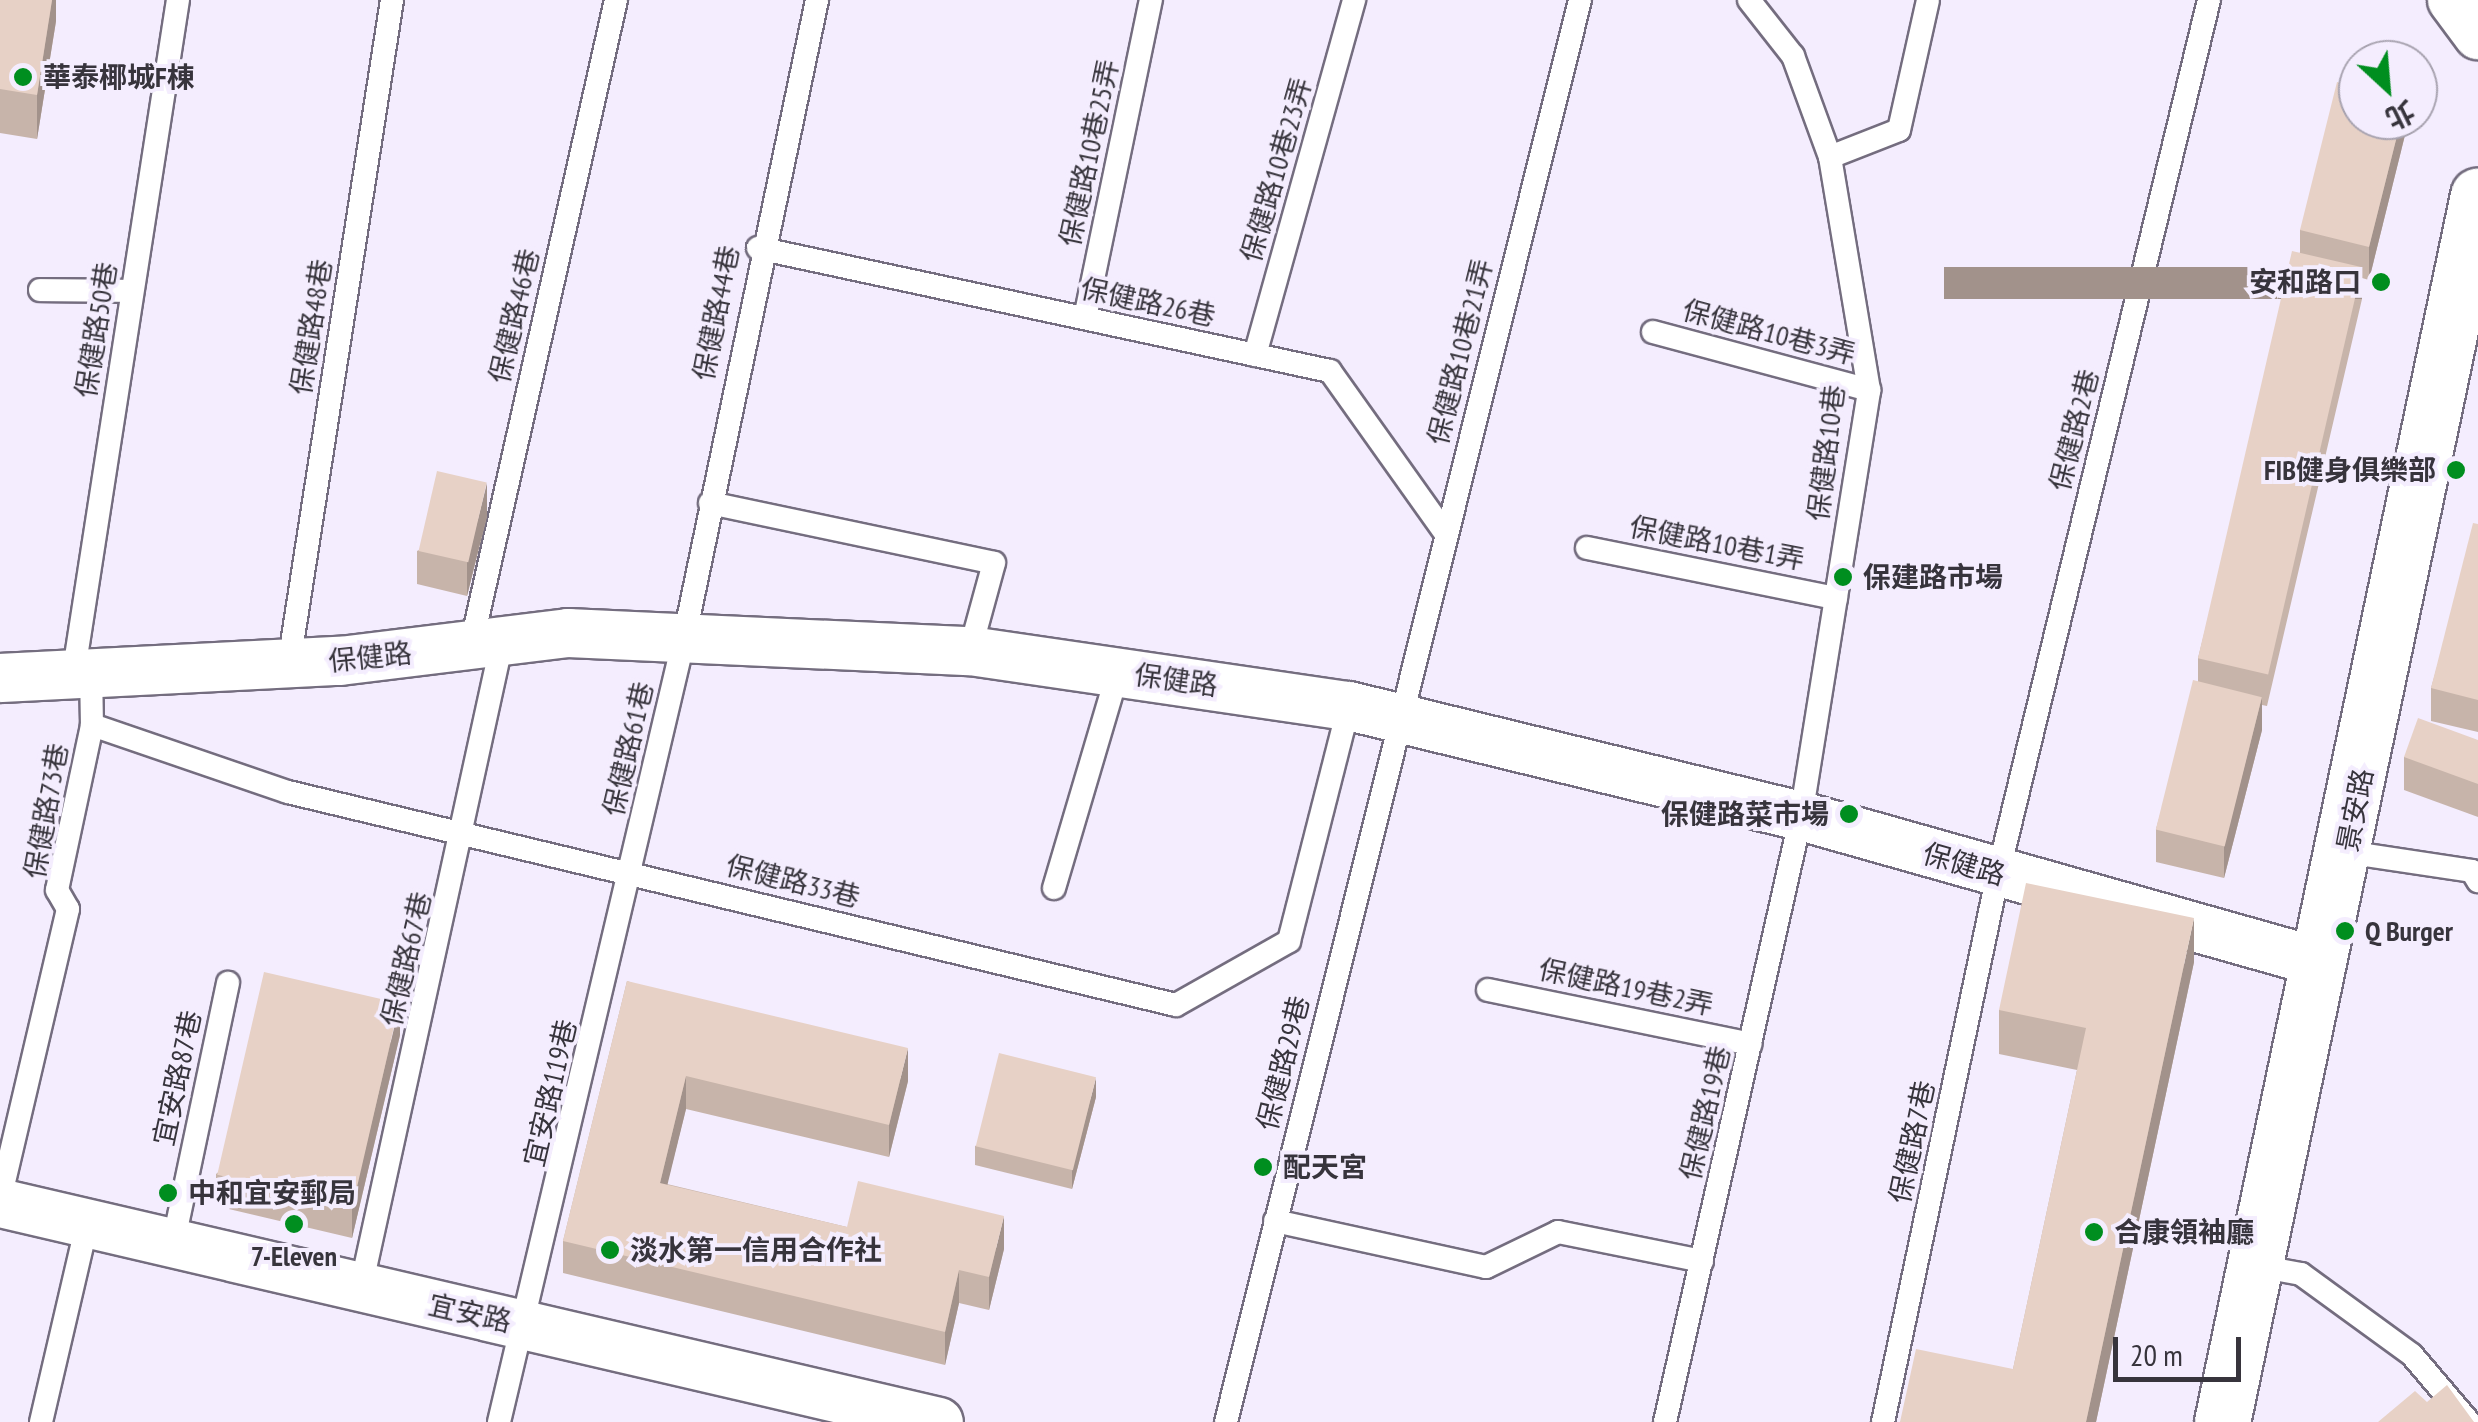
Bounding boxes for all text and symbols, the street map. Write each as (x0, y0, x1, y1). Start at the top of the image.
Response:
north arrow (2338, 40, 2438, 140)
street label: 保健路10巷25弄 (1053, 56, 1125, 250)
place label: 華泰椰城F棟 (43, 60, 195, 94)
marker: 華泰椰城F棟 (12, 66, 34, 88)
street label: 保健路10巷23弄 (1234, 74, 1318, 266)
text: 北 (2380, 93, 2421, 138)
street label: 保健路44巷 (686, 242, 746, 384)
street label: 保健路46巷 (482, 245, 546, 387)
street label: 保健路10巷21弄 (1421, 256, 1499, 448)
street label: 保健路48巷 (284, 257, 338, 397)
street label: 保健路50巷 (69, 260, 123, 400)
place label: 安和路口 (2249, 265, 2361, 299)
street label: 保健路26巷 (1077, 271, 1219, 333)
marker: 安和路口 (2370, 271, 2392, 293)
street label: 保健路10巷3弄 (1679, 293, 1859, 371)
street label: 保健路2巷 (2043, 365, 2105, 495)
street label: 保健路10巷 (1801, 383, 1851, 523)
place label: FIB健身俱樂部 (2264, 453, 2436, 487)
marker: FIB健身俱樂部 (2445, 459, 2467, 481)
street label: 保健路10巷1弄 (1627, 510, 1807, 576)
place label: 保建路市場 (1863, 560, 2003, 594)
marker: 保建路市場 (1832, 566, 1854, 588)
street label: 保健路 (326, 636, 414, 678)
street label: 保健路 (1132, 658, 1220, 702)
street label: 保健路61巷 (596, 678, 660, 820)
street label: 保健路73巷 (18, 741, 74, 881)
street label: 景安路 (2330, 766, 2380, 854)
place label: 保健路菜市場 (1661, 797, 1829, 831)
marker: 保健路菜市場 (1838, 803, 1860, 825)
street label: 保健路 (1919, 836, 2009, 892)
street label: 保健路33巷 (722, 848, 864, 914)
street label: 保健路67巷 (374, 888, 438, 1030)
place label: Q Burger (2365, 914, 2453, 948)
marker: Q Burger (2334, 920, 2356, 942)
street label: 保健路19巷2弄 (1536, 952, 1716, 1022)
street label: 保健路29巷 (1250, 992, 1316, 1134)
street label: 宜安路87巷 (146, 1007, 208, 1149)
street label: 宜安路119巷 (517, 1016, 583, 1170)
street label: 保健路19巷 (1673, 1042, 1737, 1184)
street label: 保健路7巷 (1883, 1078, 1941, 1206)
place label: 配天宮 (1283, 1150, 1367, 1184)
marker: 配天宮 (1252, 1156, 1274, 1178)
place label: 中和宜安郵局 (188, 1176, 356, 1210)
marker: 中和宜安郵局 (157, 1182, 179, 1204)
marker: 7-Eleven (283, 1213, 305, 1235)
place label: 合康領袖廳 (2114, 1215, 2254, 1249)
marker: 合康領袖廳 (2083, 1221, 2105, 1243)
place label: 淡水第一信用合作社 (630, 1233, 882, 1267)
place label: 7-Eleven (251, 1239, 337, 1273)
marker: 淡水第一信用合作社 (599, 1239, 621, 1261)
street label: 宜安路 (425, 1287, 515, 1339)
scale bar (2118, 1317, 2246, 1379)
text: 20 m (2130, 1335, 2183, 1374)

